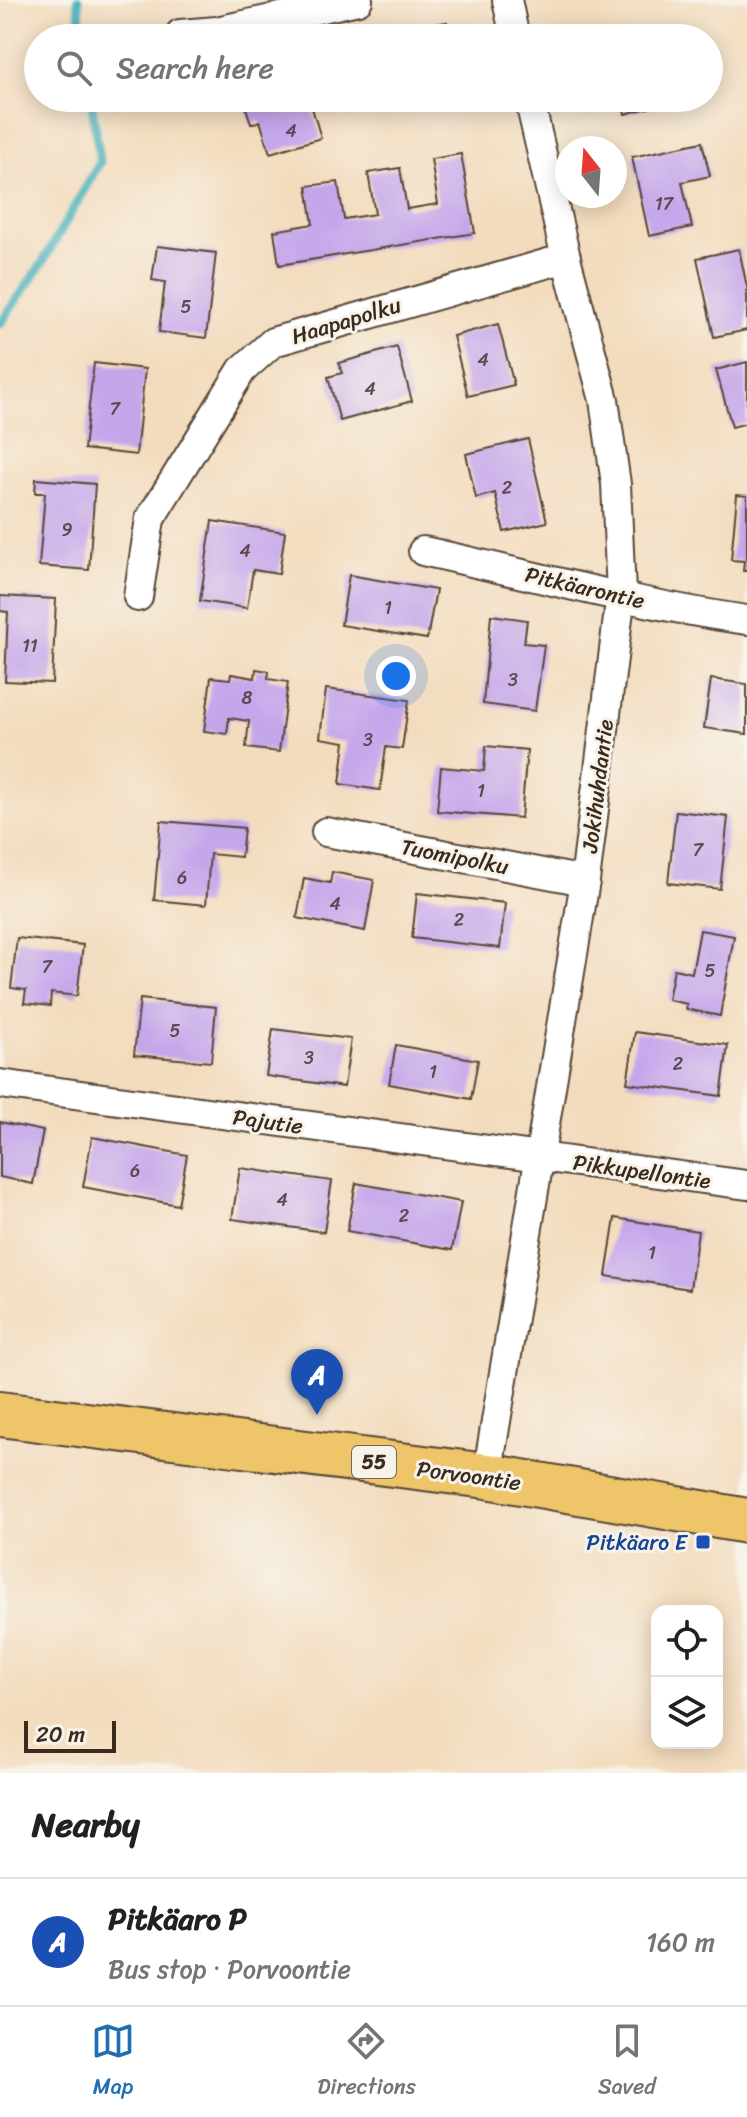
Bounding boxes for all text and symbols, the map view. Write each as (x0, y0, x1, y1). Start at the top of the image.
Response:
search box (24, 24, 723, 112)
text: Search here (116, 41, 274, 95)
icon: search (52, 46, 96, 90)
house number: 4 (285, 115, 297, 147)
north arrow (555, 136, 627, 208)
house number: 17 (655, 188, 675, 220)
street label: Haapapolku (286, 285, 406, 356)
house number: 5 (181, 291, 192, 323)
house number: 4 (477, 344, 489, 376)
house number: 4 (364, 373, 376, 405)
house number: 7 (110, 393, 122, 425)
house number: 2 (502, 472, 512, 504)
house number: 9 (61, 514, 73, 546)
house number: 4 (239, 535, 251, 567)
street label: Pitkäarontie (521, 555, 649, 620)
house number: 1 (384, 592, 392, 624)
house number: 11 (22, 630, 38, 662)
your location (376, 656, 416, 696)
house number: 3 (508, 664, 518, 696)
house number: 8 (242, 682, 253, 714)
street label: Jokihuhdantie (570, 717, 625, 856)
house number: 3 (363, 724, 373, 756)
house number: 1 (477, 775, 485, 807)
street label: Tuomipolku (398, 827, 512, 886)
house number: 7 (693, 834, 705, 866)
house number: 6 (177, 862, 187, 894)
house number: 4 (329, 888, 341, 920)
house number: 2 (454, 904, 464, 936)
house number: 7 (42, 951, 54, 983)
house number: 5 (705, 955, 716, 987)
house number: 5 (170, 1015, 181, 1047)
house number: 3 (304, 1042, 314, 1074)
house number: 2 (673, 1048, 683, 1080)
house number: 1 (429, 1056, 437, 1088)
street label: Pajutie (230, 1097, 305, 1146)
street label: Pikkupellontie (571, 1143, 714, 1201)
house number: 6 (130, 1155, 140, 1187)
house number: 4 (276, 1184, 288, 1216)
house number: 2 (399, 1200, 409, 1232)
house number: 1 (648, 1237, 656, 1269)
pin: A (291, 1349, 343, 1415)
road number: 55 (352, 1446, 396, 1478)
street label: Porvoontie (414, 1449, 524, 1502)
place label: Pitkäaro E (586, 1523, 689, 1562)
marker: Pitkäaro E (694, 1533, 712, 1551)
map controls (651, 1605, 723, 1749)
button: locate (651, 1605, 723, 1677)
button: layers (651, 1677, 723, 1749)
text: 20 m (36, 1715, 85, 1754)
scale bar (24, 1717, 116, 1753)
text: Nearby (32, 1795, 140, 1855)
text: Pitkäaro P (108, 1892, 247, 1946)
text: A (49, 1919, 67, 1965)
text: 160 m (646, 1919, 715, 1965)
text: Bus stop · Porvoontie (108, 1946, 351, 1992)
tab: Map (91, 2019, 135, 2106)
tab: Directions (317, 2019, 416, 2106)
tab: Saved (598, 2019, 656, 2106)

